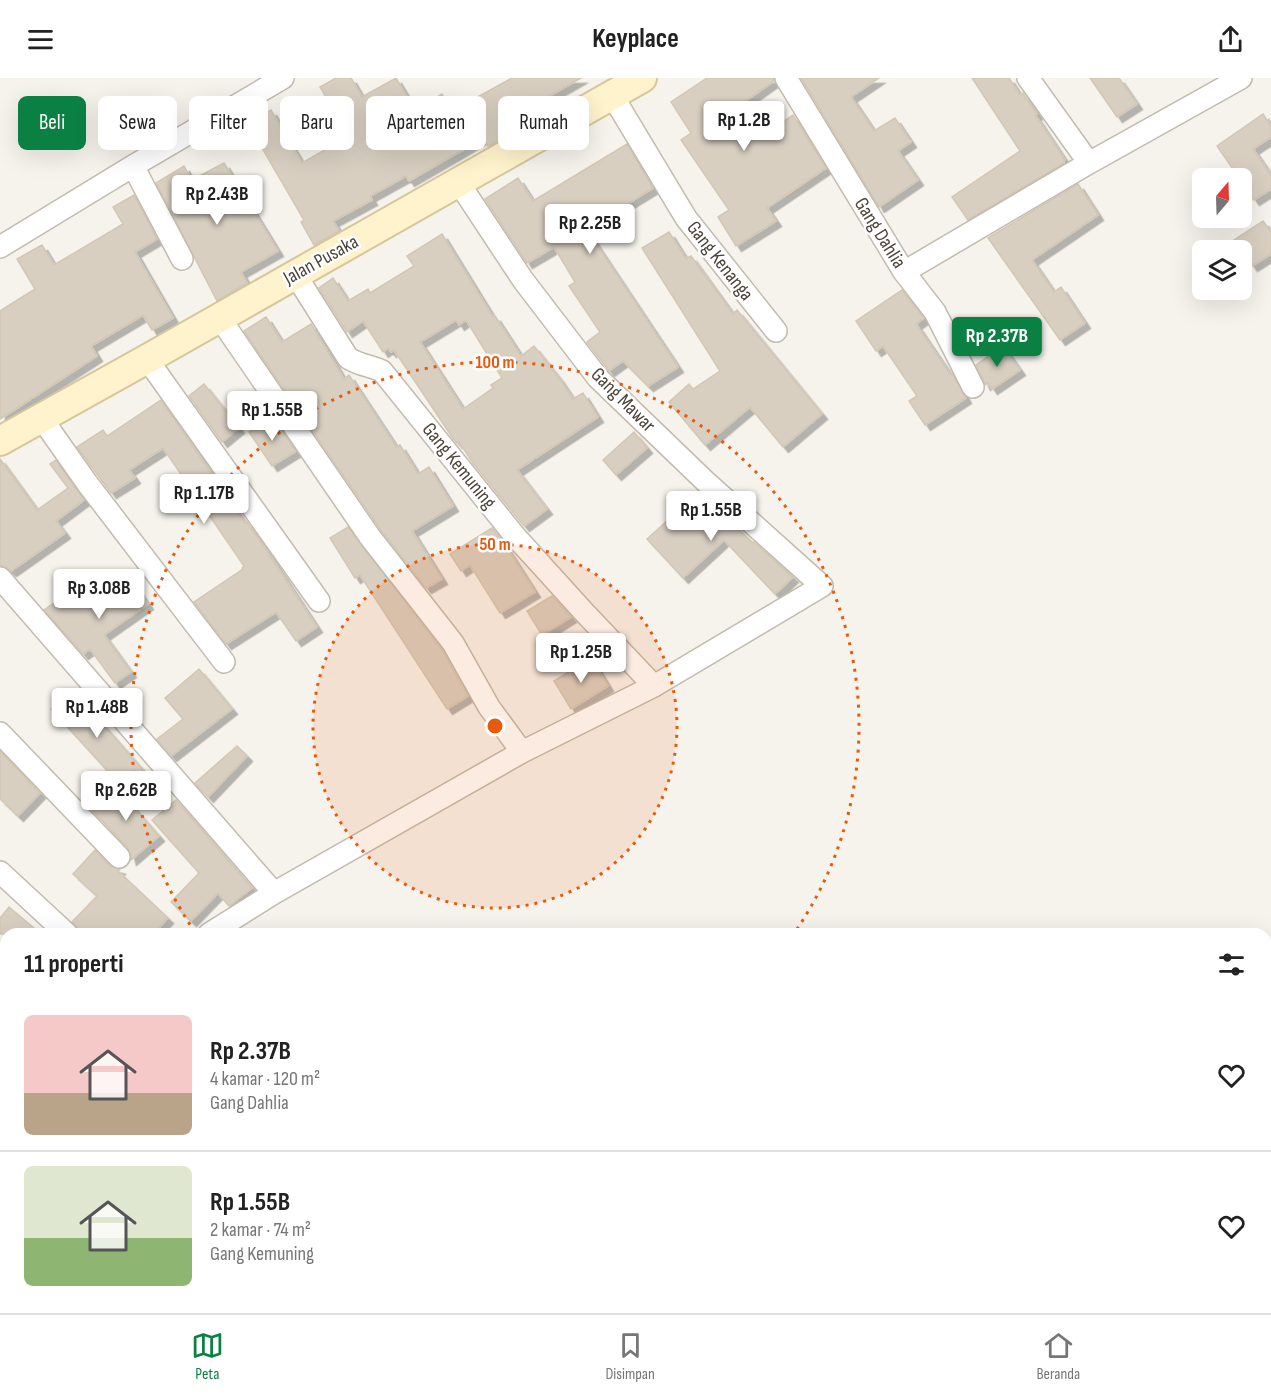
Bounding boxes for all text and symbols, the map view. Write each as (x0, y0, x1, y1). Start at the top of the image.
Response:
icon: menu (24, 23, 57, 56)
text: Keyplace (592, 23, 679, 55)
icon: share (1214, 23, 1247, 56)
chip: Beli (18, 96, 86, 150)
chip: Sewa (98, 96, 177, 150)
chip: Filter (189, 96, 268, 150)
chip: Baru (280, 96, 354, 150)
chip: Apartemen (366, 96, 486, 150)
chip: Rumah (498, 96, 589, 150)
pin: Rp 1.2B (689, 101, 799, 152)
text: Rp 1.2B (717, 108, 771, 132)
north arrow (1192, 168, 1252, 228)
map controls (1192, 168, 1252, 300)
pin: Rp 2.43B (155, 175, 279, 226)
text: Rp 2.43B (186, 182, 248, 206)
street label: Gang Dahlia (849, 193, 911, 273)
pin: Rp 2.25B (528, 204, 652, 255)
text: Rp 2.25B (559, 211, 621, 235)
street label: Gang Kenanga (682, 216, 758, 306)
street label: Jalan Pusaka (278, 230, 363, 291)
button: layers (1192, 240, 1252, 300)
pin: Rp 2.37B (935, 317, 1059, 368)
text: Rp 2.37B (966, 324, 1028, 348)
text: 100 m (476, 352, 515, 373)
street label: Gang Mawar (586, 363, 660, 437)
pin: Rp 1.55B (210, 391, 334, 442)
text: Rp 1.55B (241, 398, 303, 422)
street label: Gang Kemuning (417, 418, 501, 514)
pin: Rp 1.17B (142, 474, 266, 525)
text: Rp 1.17B (174, 481, 234, 505)
pin: Rp 1.55B (649, 491, 773, 542)
text: Rp 1.55B (680, 498, 742, 522)
text: 50 m (479, 534, 511, 555)
pin: Rp 3.08B (37, 569, 161, 620)
text: Rp 3.08B (67, 576, 131, 600)
pin: Rp 1.25B (519, 633, 643, 684)
text: Rp 1.25B (550, 640, 612, 664)
pin: Rp 1.48B (35, 688, 159, 739)
text: Rp 1.48B (66, 695, 128, 719)
centre of rings (485, 716, 505, 736)
pin: Rp 2.62B (64, 771, 188, 822)
text: Rp 2.62B (95, 778, 157, 802)
icon: filters (1215, 948, 1248, 981)
text: 11 properti (24, 949, 123, 980)
text: Rp 2.37B (210, 1036, 291, 1067)
icon: home (72, 1039, 144, 1111)
icon: heart (1215, 1059, 1248, 1092)
text: 4 kamar · 120 m² (210, 1067, 320, 1091)
text: Gang Dahlia (210, 1091, 289, 1115)
text: Rp 1.55B (210, 1187, 290, 1218)
icon: home (72, 1190, 144, 1262)
icon: heart (1215, 1210, 1248, 1243)
text: 2 kamar · 74 m² (210, 1218, 311, 1242)
text: Gang Kemuning (210, 1242, 314, 1266)
tab: Peta (191, 1329, 224, 1384)
tab: Disimpan (605, 1329, 655, 1384)
tab: Beranda (1036, 1329, 1080, 1384)

